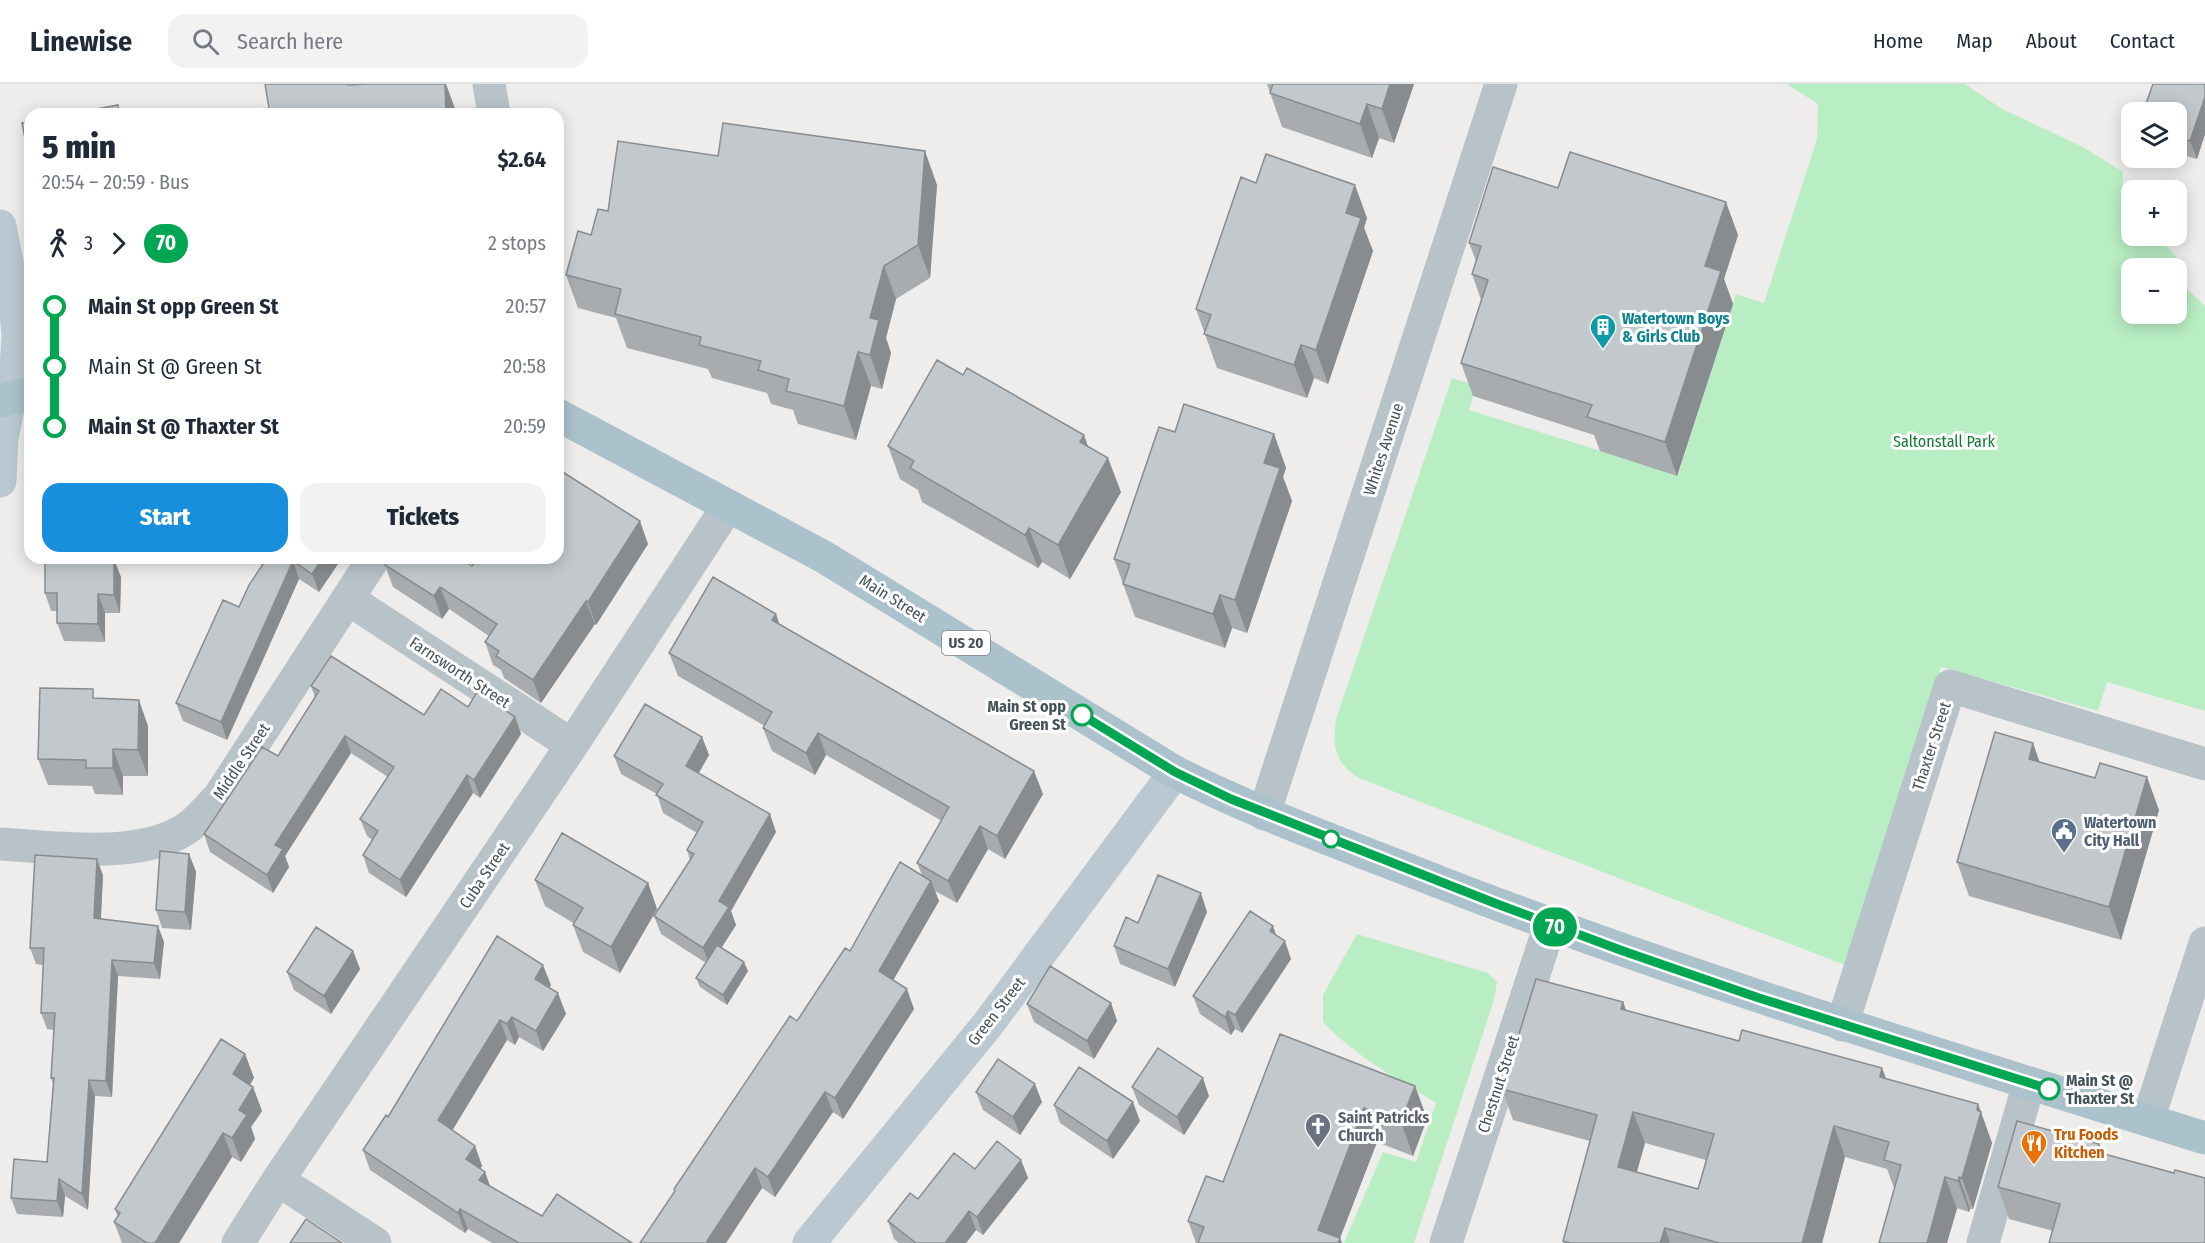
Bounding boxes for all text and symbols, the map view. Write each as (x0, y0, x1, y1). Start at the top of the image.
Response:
search box (168, 14, 588, 68)
text: Linewise (30, 25, 132, 58)
icon: search (189, 25, 222, 58)
text: Search here (237, 28, 343, 55)
text: Home (1873, 28, 1923, 54)
text: Map (1956, 28, 1993, 54)
text: About (2026, 28, 2077, 54)
text: Contact (2110, 28, 2175, 54)
map controls (2121, 102, 2187, 324)
button: layers (2121, 102, 2187, 168)
text: 5 min (42, 127, 116, 167)
text: $2.64 (497, 146, 546, 173)
text: 20:54 – 20:59 · Bus (42, 170, 189, 194)
button: + (2121, 180, 2187, 246)
icon: walk (42, 227, 75, 260)
icon: forward (102, 227, 135, 260)
text: 70 (156, 230, 176, 256)
text: 3 (84, 231, 93, 255)
text: 2 stops (488, 231, 546, 255)
button: − (2121, 258, 2187, 324)
text: Main St opp Green St (88, 293, 279, 320)
text: 20:57 (506, 294, 546, 318)
place label: Watertown Boys & Girls Club (1622, 309, 1730, 346)
building icon: Watertown Boys & Girls Club (1588, 312, 1618, 350)
text: Main St @ Green St (88, 353, 262, 380)
text: 20:58 (503, 354, 546, 378)
street label: Whites Avenue (1360, 400, 1407, 498)
text: Main St @ Thaxter St (88, 413, 279, 440)
text: 20:59 (504, 414, 546, 438)
park label: Saltonstall Park (1893, 432, 1996, 451)
button: Start (42, 483, 288, 552)
button: Tickets (300, 483, 546, 552)
street label: Main Street (856, 571, 930, 627)
road number: US 20 (942, 631, 990, 655)
street label: Farnsworth Street (406, 633, 514, 712)
place label: Main St opp Green St (987, 697, 1066, 734)
street label: Thaxter Street (1908, 699, 1955, 793)
marker: Main St opp Green St (1071, 704, 1093, 726)
street label: Middle Street (209, 719, 274, 803)
place label: Watertown City Hall (2084, 813, 2156, 850)
public building icon: Watertown City Hall (2049, 816, 2079, 854)
unlabelled marker (1322, 830, 1340, 848)
street label: Cuba Street (455, 838, 514, 912)
line badge: 70 (1528, 908, 1582, 946)
text: 70 (1545, 914, 1565, 940)
street label: Green Street (964, 973, 1029, 1049)
street label: Chestnut Street (1474, 1032, 1523, 1135)
place label: Main St @ Thaxter St (2066, 1071, 2135, 1108)
marker: Main St @ Thaxter St (2038, 1078, 2060, 1100)
place label: Saint Patricks Church (1338, 1108, 1429, 1145)
church icon: Saint Patricks Church (1303, 1111, 1333, 1149)
place label: Tru Foods Kitchen (2054, 1125, 2118, 1162)
restaurant icon: Tru Foods Kitchen (2019, 1128, 2049, 1166)

